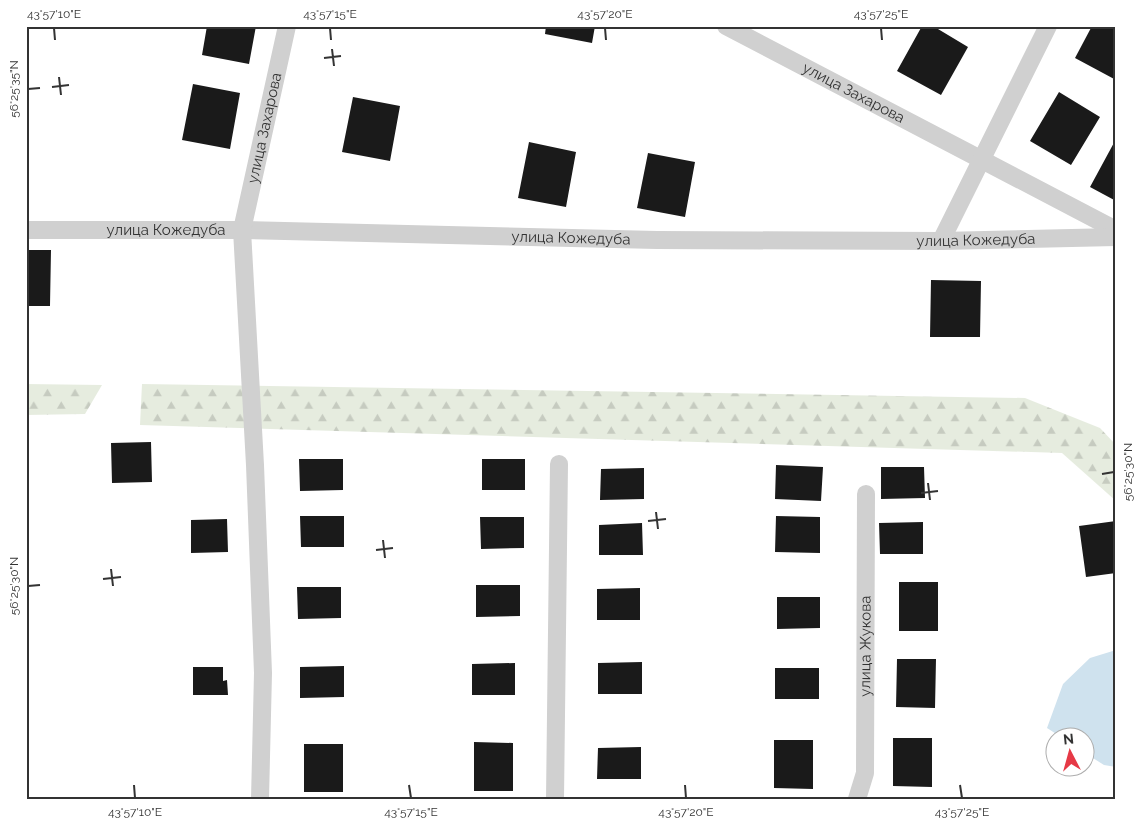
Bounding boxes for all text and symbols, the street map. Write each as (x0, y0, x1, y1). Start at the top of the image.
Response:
text: 43°57'10"E (27, 7, 81, 21)
text: 43°57'15"E (303, 7, 357, 21)
text: 43°57'20"E (577, 7, 633, 21)
text: 43°57'25"E (854, 7, 908, 21)
street label: улица Захарова (799, 59, 908, 127)
text: 56°25'35"N (7, 60, 21, 118)
street label: улица Захарова (244, 71, 285, 185)
street label: улица Кожедуба (106, 221, 226, 239)
street label: улица Кожедуба (511, 227, 631, 248)
street label: улица Кожедуба (916, 230, 1036, 250)
text: 56°25'30"N (1121, 443, 1135, 501)
text: 56°25'30"N (7, 557, 21, 615)
street label: улица Жукова (856, 596, 875, 697)
north arrow (1044, 728, 1094, 778)
text: N (1062, 731, 1075, 748)
text: 43°57'10"E (108, 805, 162, 819)
text: 43°57'15"E (384, 805, 438, 819)
text: 43°57'20"E (658, 805, 714, 819)
text: 43°57'25"E (935, 805, 989, 819)

